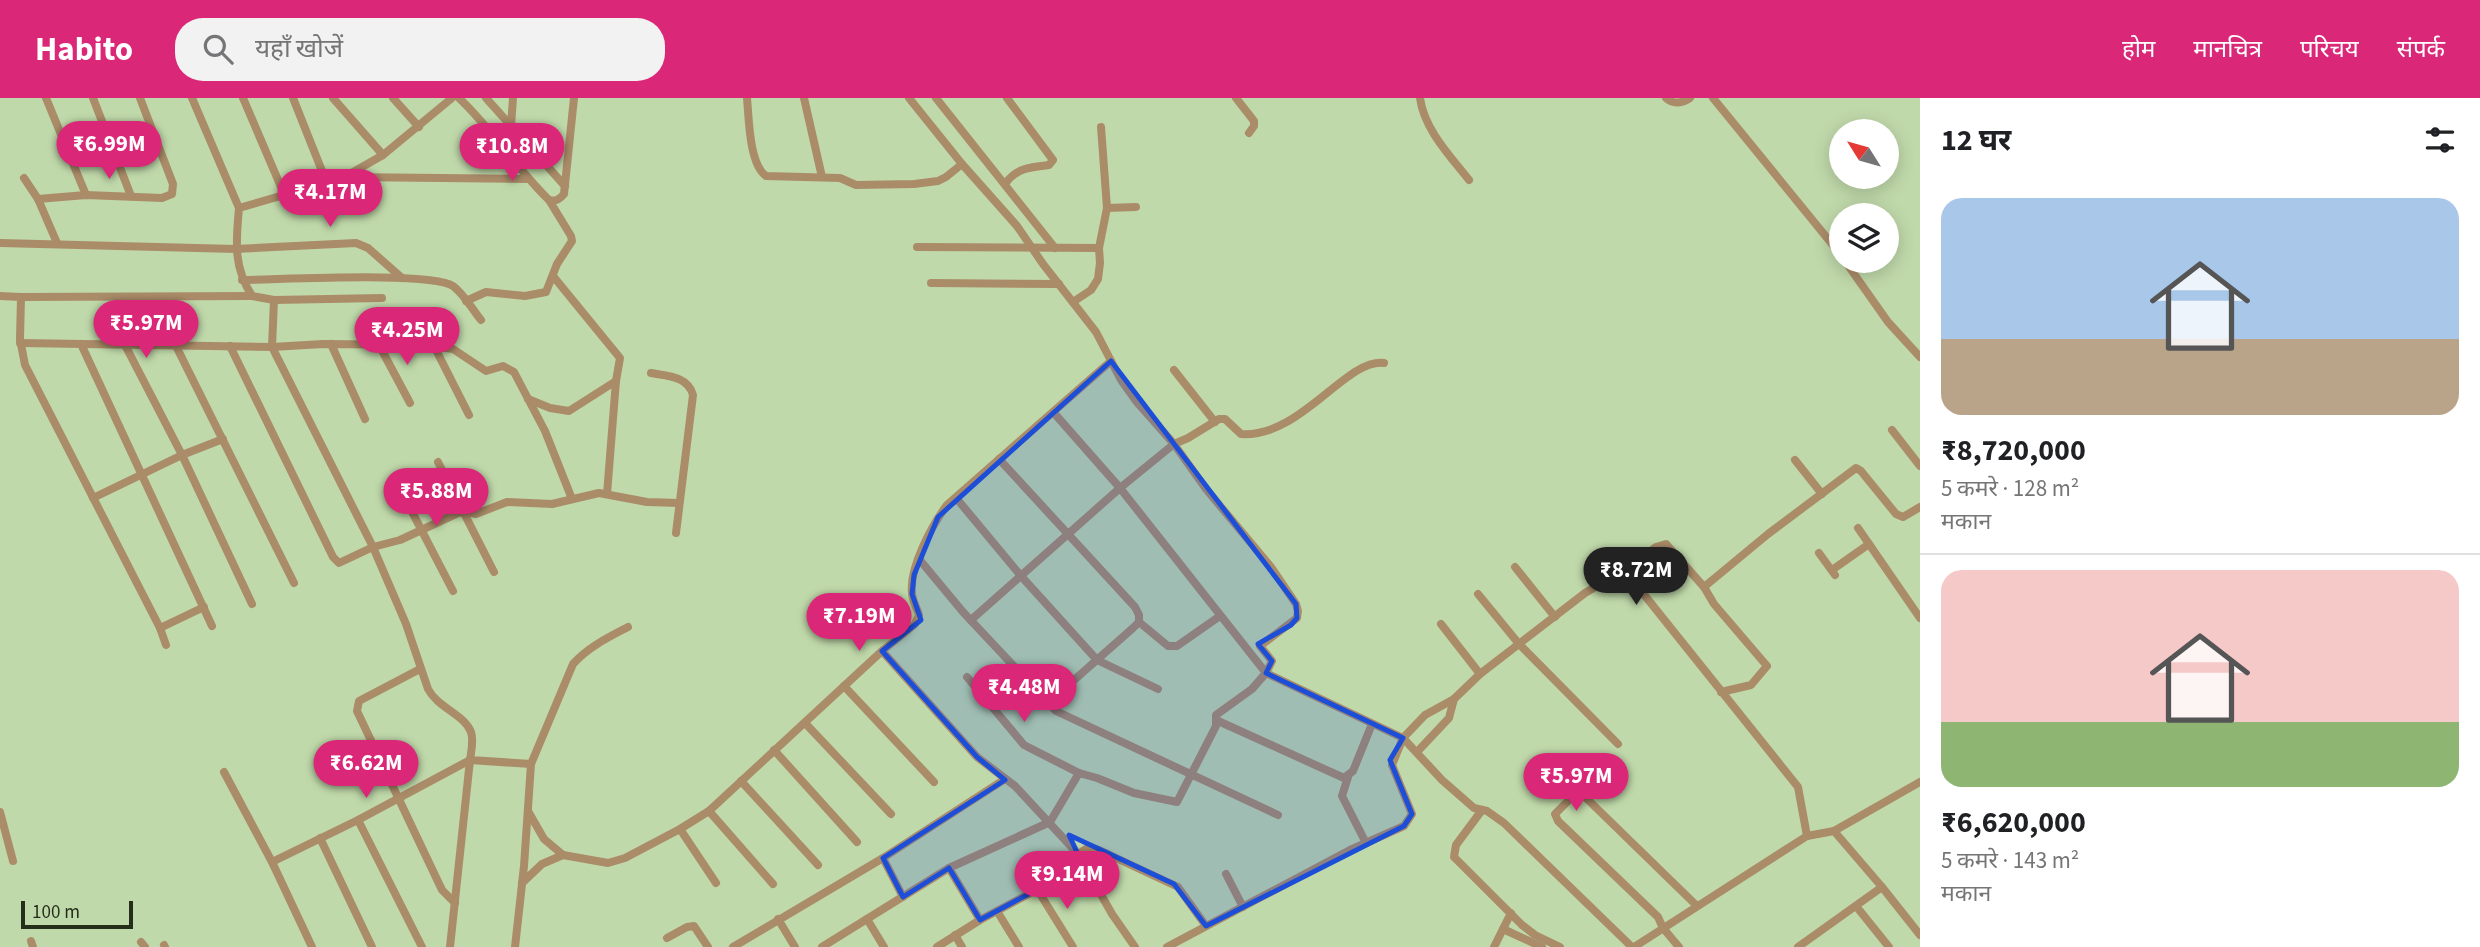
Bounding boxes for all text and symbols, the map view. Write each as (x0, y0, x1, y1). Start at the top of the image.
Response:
search box (175, 18, 665, 81)
text: Habito (35, 26, 133, 73)
icon: search (199, 30, 237, 68)
text: यहाँ खोजें (255, 30, 343, 67)
text: होम (2122, 32, 2155, 67)
text: मानचित्र (2193, 32, 2262, 67)
text: परिचय (2300, 32, 2359, 67)
text: संपर्क (2397, 32, 2445, 67)
north arrow (1829, 119, 1899, 189)
map controls (1829, 119, 1899, 273)
text: 12 घर (1941, 119, 2011, 162)
icon: filters (2421, 121, 2459, 159)
pin: ₹6.99M (52, 122, 166, 181)
pin: ₹10.8M (455, 123, 569, 183)
text: ₹6.99M (72, 127, 146, 160)
text: ₹10.8M (475, 129, 549, 162)
pin: ₹4.17M (273, 170, 387, 229)
text: ₹4.17M (293, 175, 367, 208)
button: layers (1829, 203, 1899, 273)
icon: home (2137, 243, 2263, 369)
pin: ₹5.97M (89, 300, 203, 360)
text: ₹5.97M (109, 306, 183, 339)
pin: ₹4.25M (350, 308, 464, 367)
text: ₹4.25M (370, 313, 444, 346)
text: ₹8,720,000 (1941, 429, 2086, 472)
pin: ₹5.88M (379, 468, 493, 528)
text: 5 कमरे · 128 m² (1941, 472, 2079, 505)
text: ₹5.88M (399, 474, 473, 507)
text: मकान (1941, 505, 1991, 538)
pin: ₹8.72M (1579, 547, 1693, 607)
text: ₹8.72M (1599, 553, 1673, 586)
pin: ₹7.19M (802, 594, 916, 653)
text: ₹7.19M (822, 599, 896, 632)
icon: home (2137, 615, 2263, 741)
pin: ₹4.48M (967, 664, 1081, 724)
text: ₹4.48M (987, 670, 1061, 703)
pin: ₹6.62M (309, 740, 423, 800)
text: ₹6.62M (329, 746, 403, 779)
pin: ₹5.97M (1519, 754, 1633, 813)
text: ₹5.97M (1539, 759, 1613, 792)
text: ₹6,620,000 (1941, 801, 2086, 844)
text: 5 कमरे · 143 m² (1941, 844, 2079, 877)
pin: ₹9.14M (1010, 852, 1124, 911)
text: ₹9.14M (1030, 857, 1104, 890)
text: मकान (1941, 877, 1991, 910)
scale bar (21, 898, 133, 930)
text: 100 m (32, 899, 80, 926)

